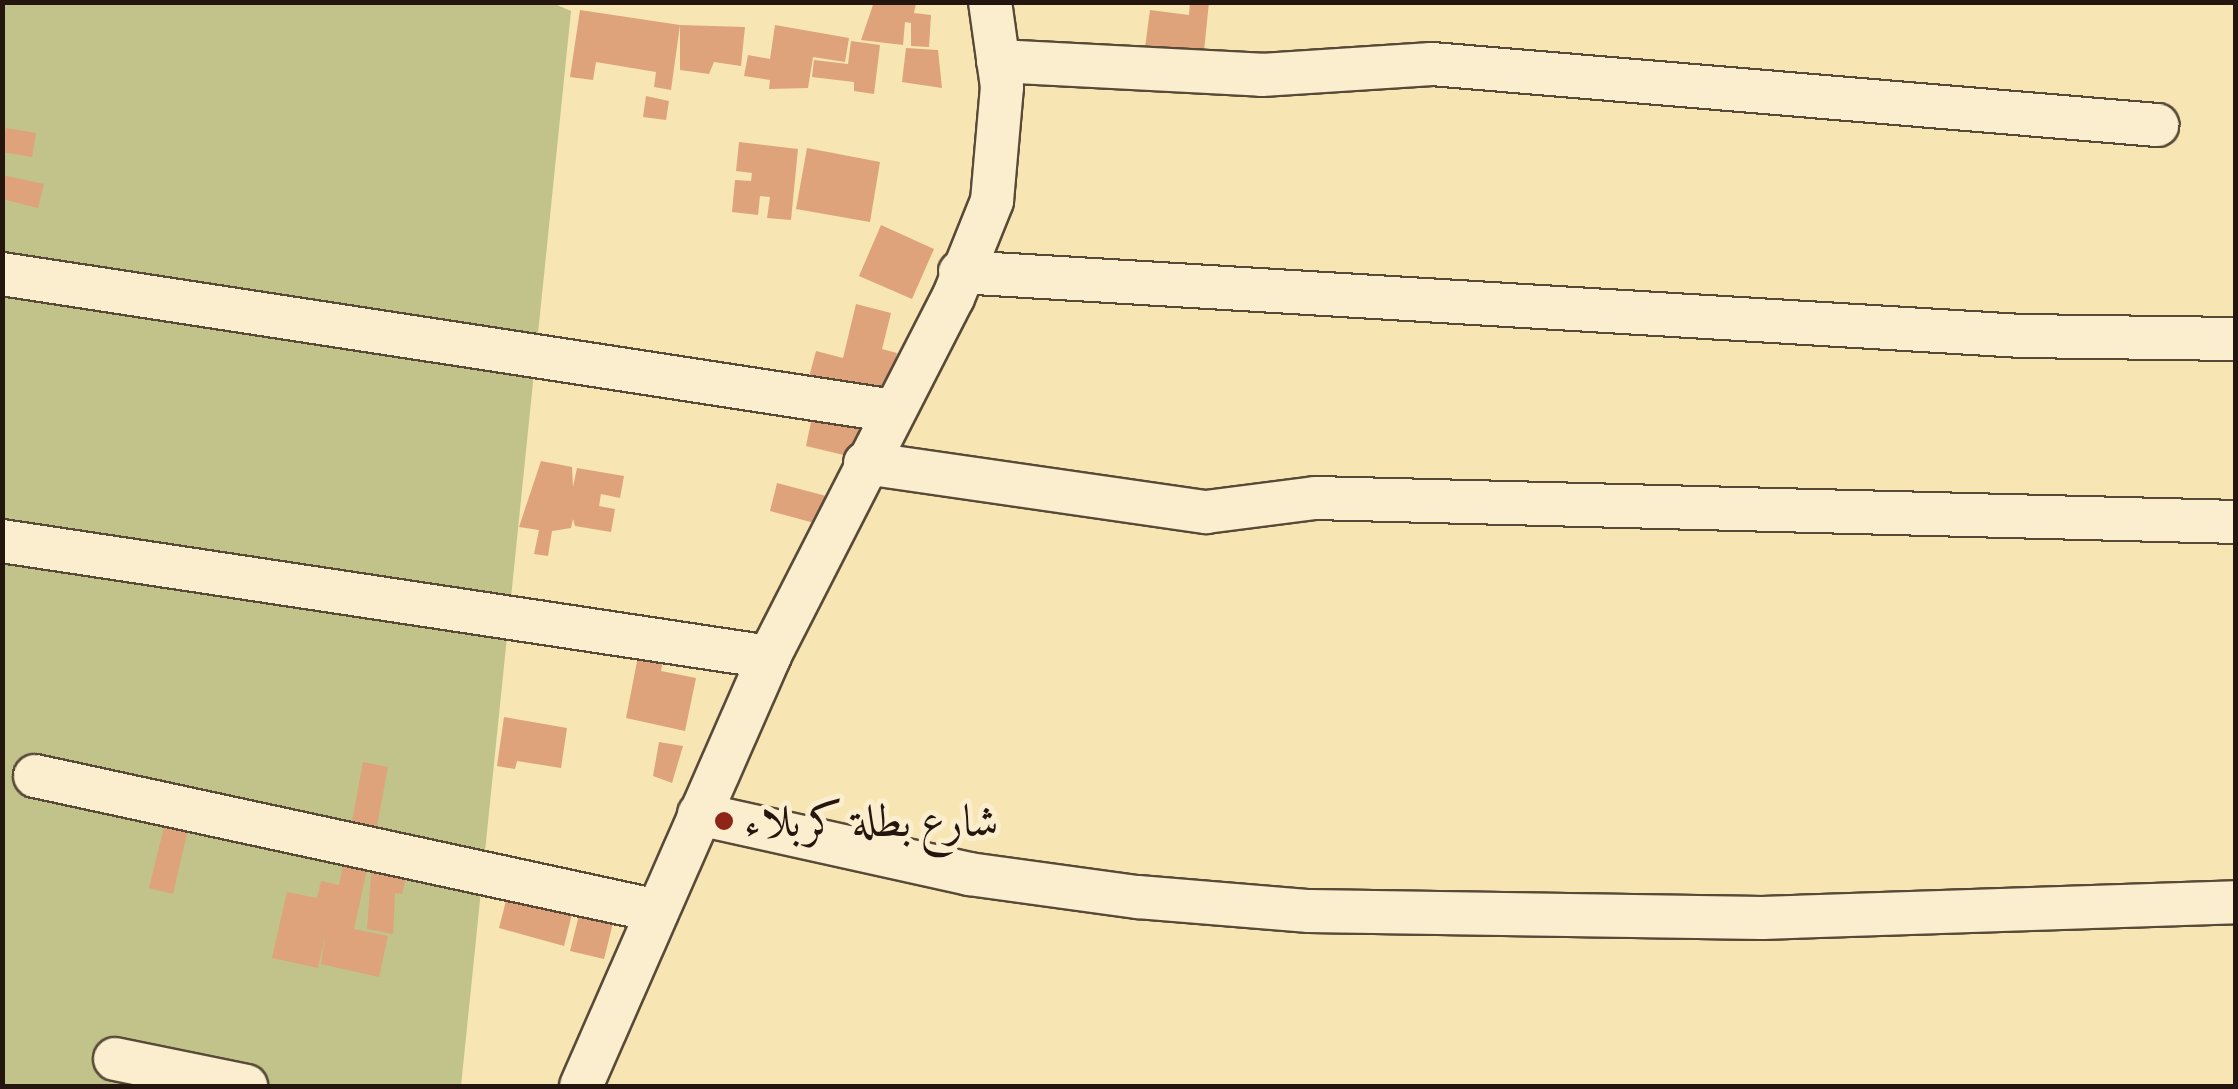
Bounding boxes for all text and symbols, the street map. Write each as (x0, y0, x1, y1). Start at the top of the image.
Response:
place label: شارع بطلة كربلاء (744, 794, 999, 848)
marker: شارع بطلة كربلاء (713, 810, 735, 832)

